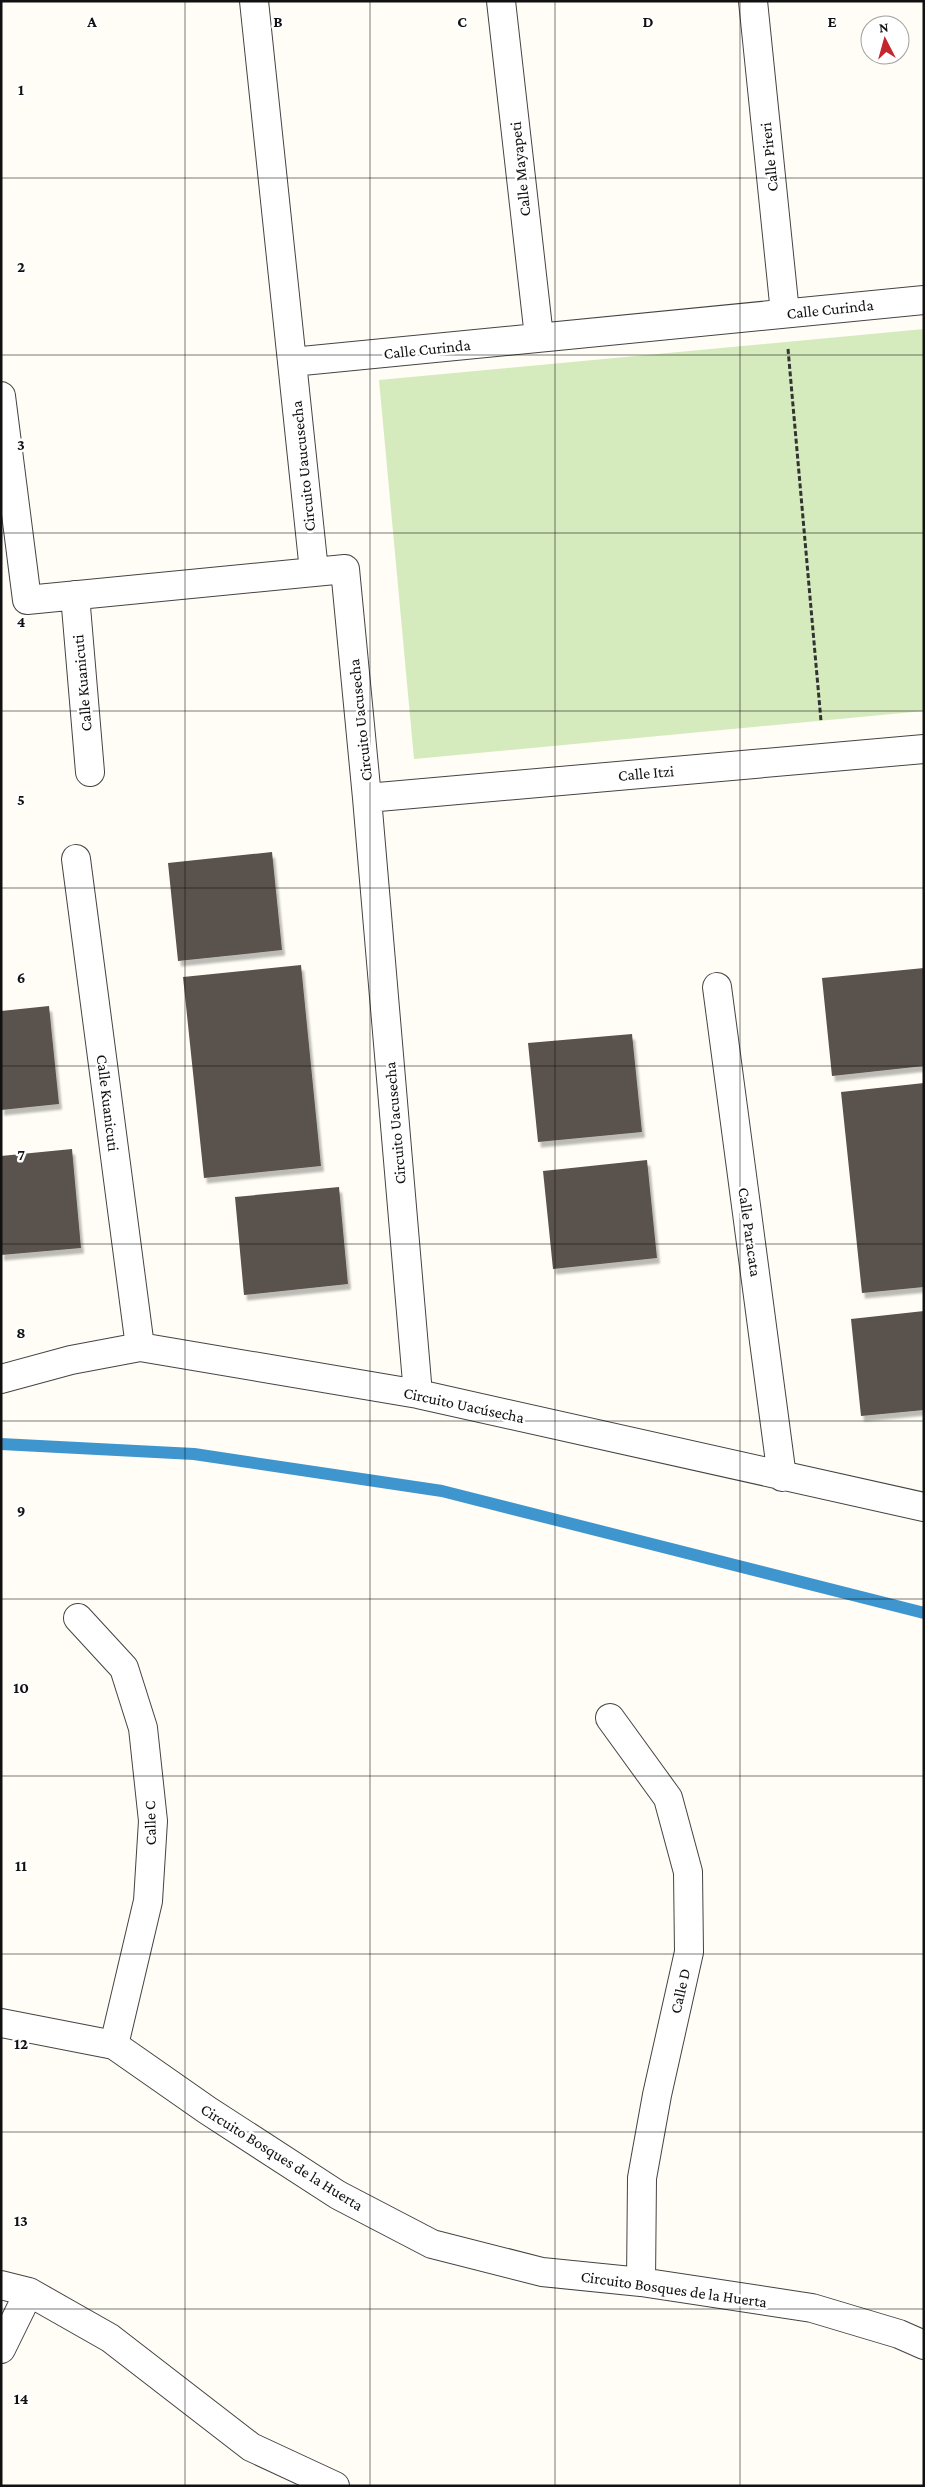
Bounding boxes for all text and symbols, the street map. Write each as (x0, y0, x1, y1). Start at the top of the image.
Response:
text: A (86, 13, 97, 30)
text: B (273, 13, 283, 30)
text: C (457, 13, 467, 30)
text: D (642, 13, 654, 30)
text: E (827, 13, 837, 30)
north arrow (860, 15, 910, 65)
text: N (878, 19, 890, 36)
text: 1 (18, 81, 24, 98)
street label: Calle Mayapeti (507, 121, 534, 217)
street label: Calle Pireri (757, 121, 781, 193)
text: 2 (17, 258, 25, 275)
street label: Calle Curinda (786, 296, 875, 322)
street label: Calle Curinda (383, 336, 472, 362)
street label: Circuito Uaucusecha (288, 399, 318, 532)
text: 3 (17, 436, 25, 453)
text: 4 (17, 613, 26, 630)
street label: Calle Kuanicuti (69, 634, 95, 732)
street label: Circuito Uacusecha (345, 657, 375, 782)
street label: Calle Itzi (617, 762, 675, 784)
text: 5 (17, 791, 25, 808)
text: 6 (17, 969, 25, 986)
street label: Calle Kuanicuti (94, 1054, 122, 1152)
street label: Circuito Uacusecha (381, 1060, 409, 1185)
text: 7 (17, 1146, 25, 1163)
street label: Calle Paracata (735, 1186, 765, 1278)
text: 8 (16, 1324, 26, 1341)
street label: Circuito Uacúsecha (402, 1384, 527, 1426)
text: 9 (17, 1502, 25, 1519)
text: 10 (13, 1679, 29, 1696)
street label: Calle C (141, 1801, 159, 1845)
text: 11 (15, 1857, 27, 1874)
street label: Calle D (667, 1967, 693, 2015)
text: 12 (14, 2035, 28, 2052)
street label: Circuito Bosques de la Huerta (197, 2100, 367, 2215)
text: 13 (14, 2212, 28, 2229)
street label: Circuito Bosques de la Huerta (580, 2268, 769, 2312)
text: 14 (14, 2390, 29, 2407)

